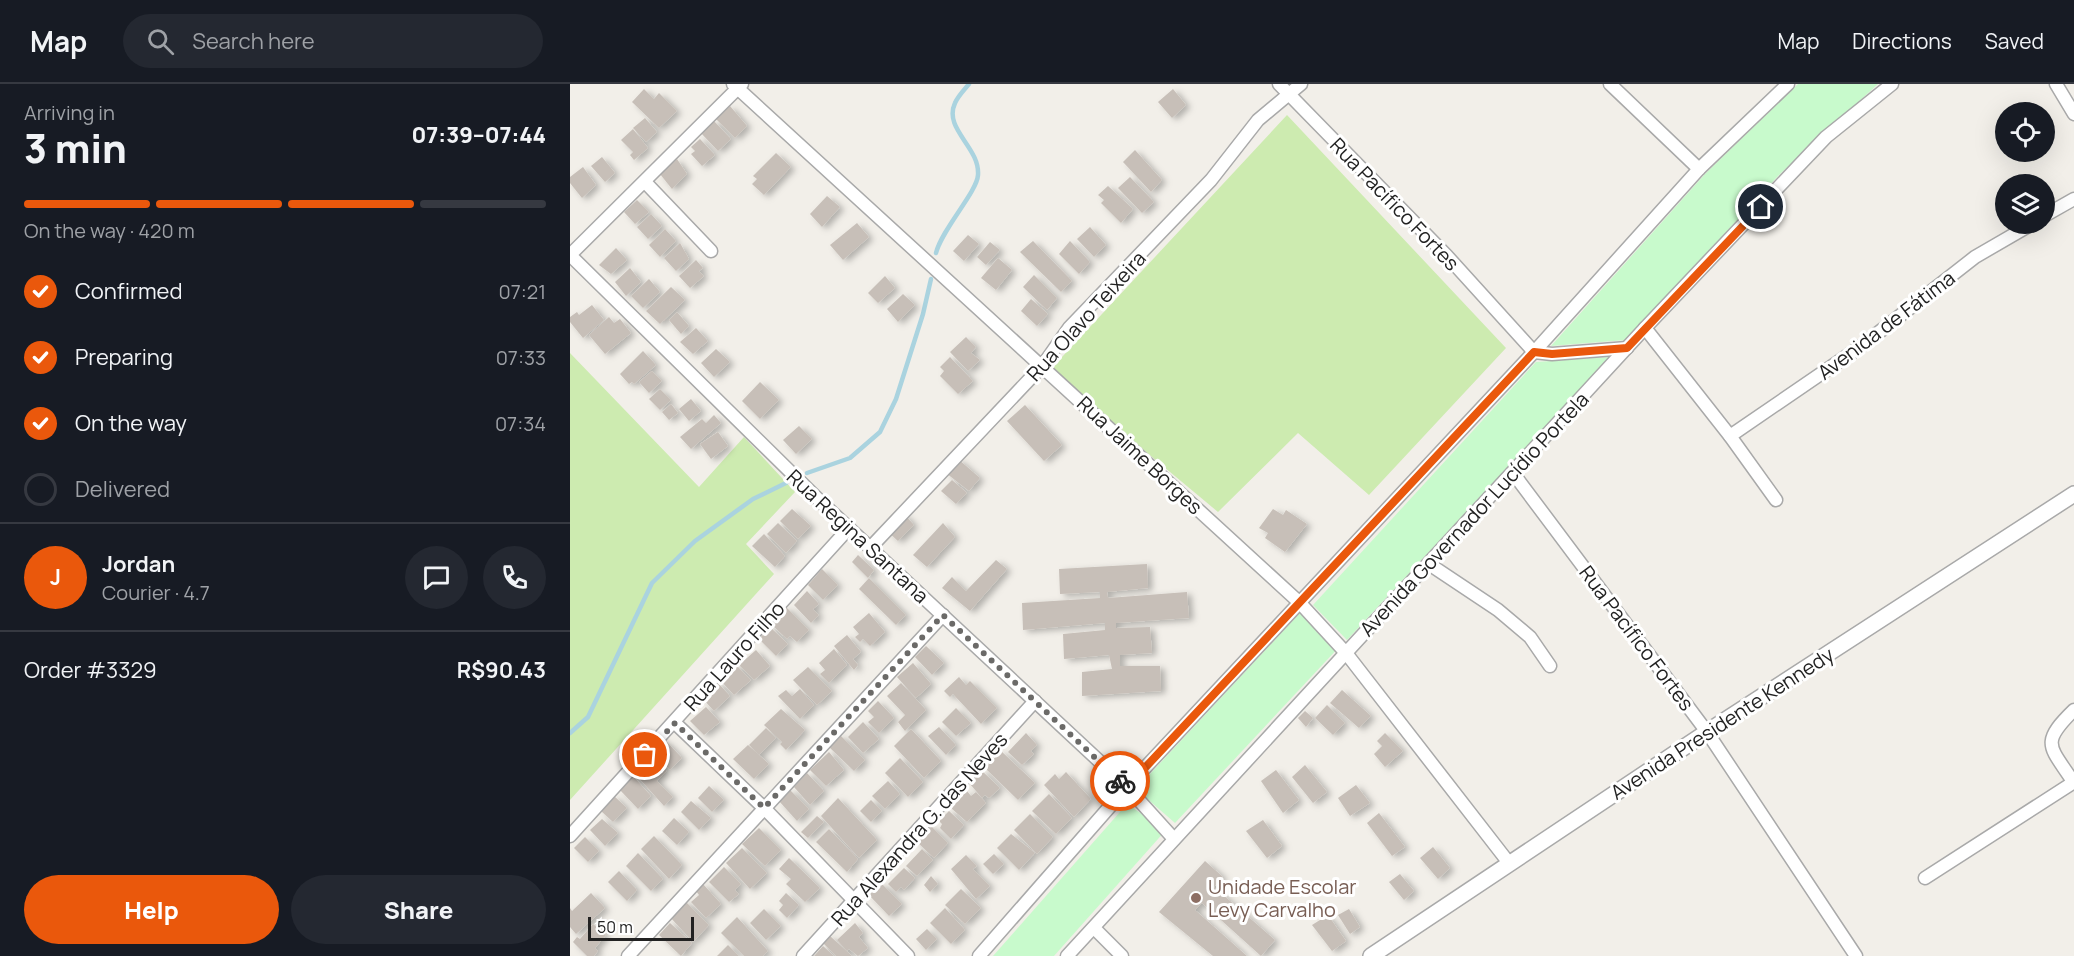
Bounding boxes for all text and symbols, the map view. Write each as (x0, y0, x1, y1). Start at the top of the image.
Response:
search box (123, 14, 543, 68)
text: Map (30, 22, 87, 60)
icon: search (144, 25, 177, 58)
text: Search here (192, 26, 315, 56)
text: Map (1778, 27, 1819, 55)
text: Directions (1852, 27, 1952, 55)
text: Saved (1985, 27, 2044, 55)
text: Arriving in (24, 99, 115, 126)
map controls (1995, 102, 2055, 234)
button: locate (1995, 102, 2055, 162)
text: 07:39–07:44 (412, 120, 546, 150)
text: 3 min (24, 121, 127, 175)
street label: Rua Pacífico Fortes (1324, 132, 1466, 276)
button: layers (1995, 174, 2055, 234)
pin (1735, 181, 1786, 232)
icon: home (1744, 190, 1777, 223)
text: On the way · 420 m (24, 217, 195, 244)
street label: Rua Olavo Teixeira (1020, 245, 1152, 387)
street label: Avenida de Fátima (1812, 264, 1960, 386)
icon: check (24, 275, 57, 308)
text: Confirmed (75, 276, 183, 306)
text: 07:21 (499, 278, 546, 305)
icon: check (24, 341, 57, 374)
text: Preparing (75, 342, 173, 372)
text: 07:33 (496, 344, 546, 371)
street label: Avenida Governador Lucídio Portela (1353, 386, 1595, 642)
street label: Rua Jaime Borges (1071, 390, 1209, 520)
icon: check (24, 407, 57, 440)
text: On the way (75, 408, 187, 438)
text: 07:34 (495, 410, 546, 437)
street label: Rua Regina Santana (781, 463, 935, 609)
text: Delivered (75, 474, 170, 504)
button: chat (405, 546, 468, 609)
button: phone (483, 546, 546, 609)
text: Jordan (102, 549, 175, 579)
street label: Rua Pacífico Fortes (1574, 560, 1700, 716)
text: J (50, 562, 61, 592)
text: Courier · 4.7 (102, 579, 210, 606)
street label: Rua Lauro Filho (678, 595, 791, 717)
street label: Avenida Presidente Kennedy (1605, 640, 1839, 805)
text: Order #3329 (24, 655, 157, 685)
text: R$90.43 (457, 655, 546, 685)
street label: Rua Alexandra G. das Neves (825, 726, 1013, 932)
pin (619, 729, 670, 780)
icon: bag (628, 738, 661, 771)
courier (1090, 751, 1150, 811)
icon: bike (1104, 765, 1137, 798)
place label: Unidade Escolar Levy Carvalho (1208, 873, 1357, 923)
button: Help (24, 875, 279, 944)
button: Share (291, 875, 546, 944)
marker: Unidade Escolar Levy Carvalho (1189, 891, 1203, 905)
scale bar (588, 914, 694, 942)
text: 50 m (597, 916, 633, 938)

